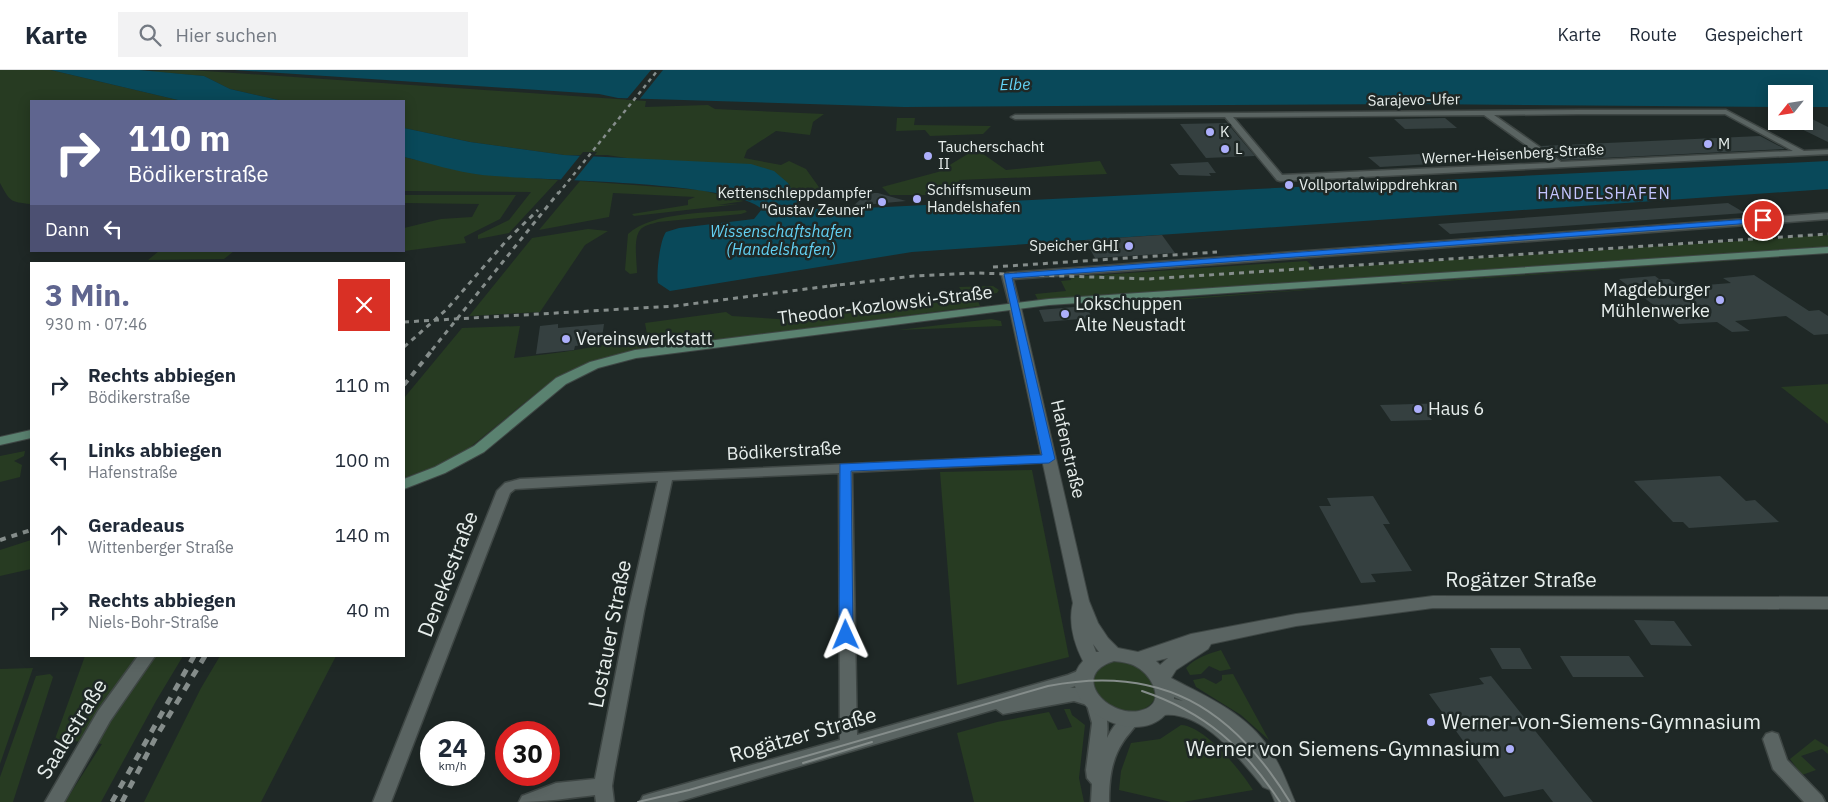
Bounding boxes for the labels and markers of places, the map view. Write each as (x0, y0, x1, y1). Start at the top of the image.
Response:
place label: K (1220, 122, 1230, 141)
marker: K (1204, 126, 1216, 138)
place label: M (1718, 134, 1730, 153)
place label: Taucherschacht II (938, 137, 1045, 173)
marker: M (1702, 138, 1714, 150)
place label: L (1235, 139, 1243, 158)
marker: L (1219, 143, 1231, 155)
marker: Taucherschacht II (922, 150, 934, 162)
place label: Vollportalwippdrehkran (1299, 175, 1458, 194)
marker: Vollportalwippdrehkran (1283, 179, 1295, 191)
place label: Schiffsmuseum Handelshafen (927, 180, 1031, 216)
place label: Kettenschleppdampfer "Gustav Zeuner" (717, 183, 872, 219)
marker: Schiffsmuseum Handelshafen (911, 193, 923, 205)
marker: Kettenschleppdampfer "Gustav Zeuner" (876, 196, 888, 208)
pin (1742, 199, 1784, 241)
place label: Speicher GHI (1029, 236, 1119, 255)
marker: Speicher GHI (1123, 240, 1135, 252)
place label: Magdeburger Mühlenwerke (1601, 278, 1710, 322)
place label: Lokschuppen Alte Neustadt (1075, 292, 1186, 336)
marker: Magdeburger Mühlenwerke (1714, 294, 1726, 306)
marker: Lokschuppen Alte Neustadt (1059, 308, 1071, 320)
place label: Vereinswerkstatt (576, 327, 713, 350)
marker: Vereinswerkstatt (560, 333, 572, 345)
place label: Haus 6 (1428, 397, 1484, 420)
marker: Haus 6 (1412, 403, 1424, 415)
place label: Werner-von-Siemens-Gymnasium (1441, 707, 1761, 735)
marker: Werner-von-Siemens-Gymnasium (1425, 716, 1437, 728)
place label: Werner von Siemens-Gymnasium (1186, 734, 1500, 762)
marker: Werner von Siemens-Gymnasium (1504, 743, 1516, 755)

